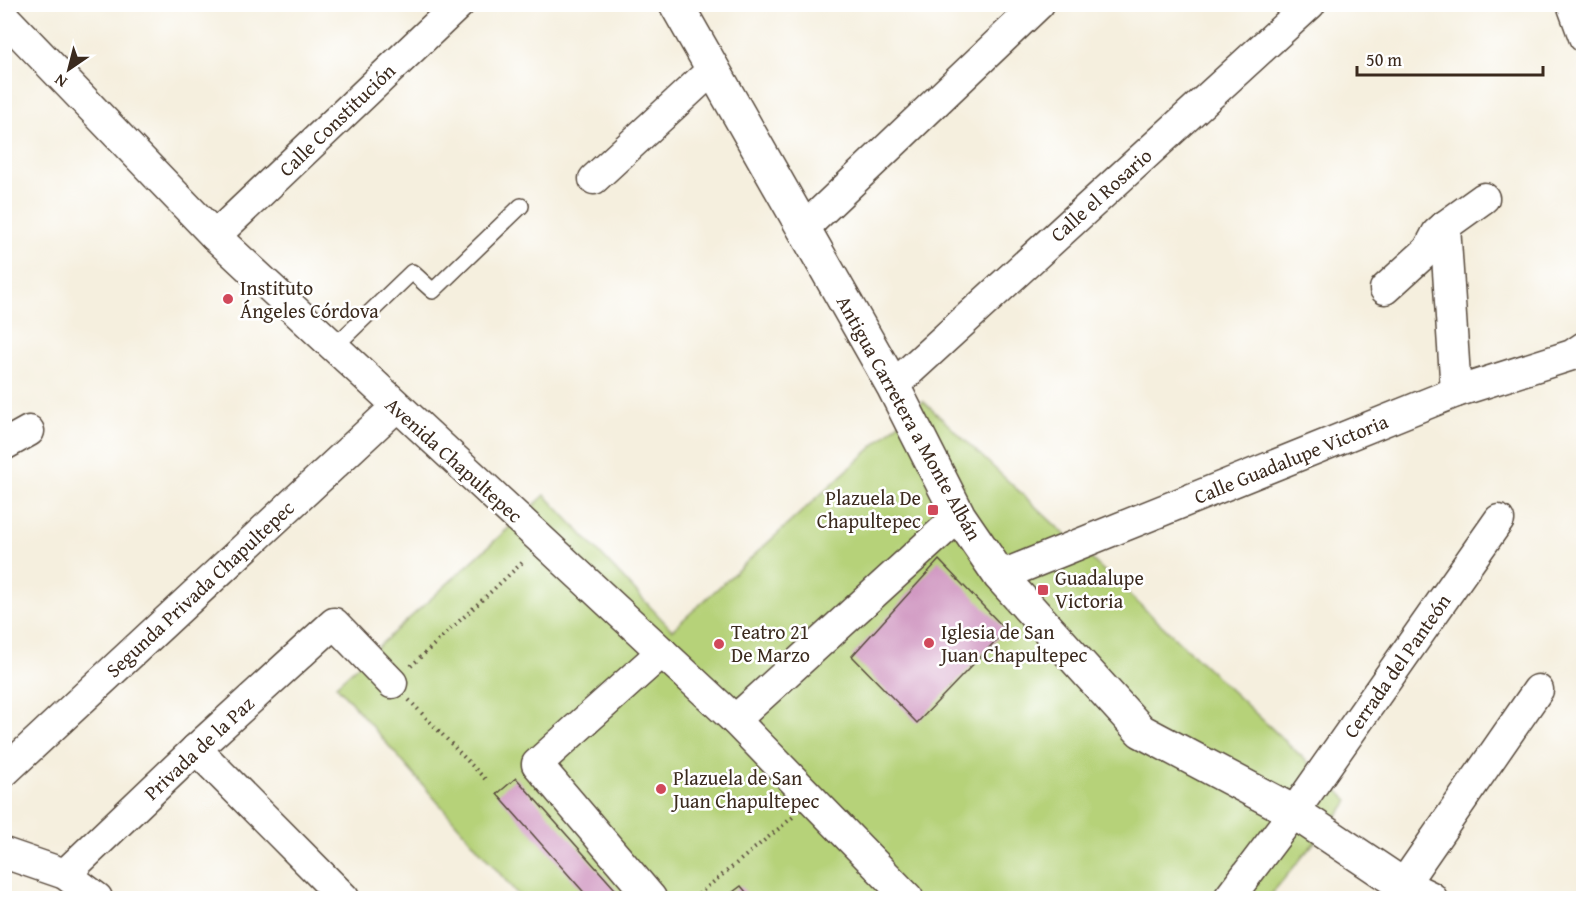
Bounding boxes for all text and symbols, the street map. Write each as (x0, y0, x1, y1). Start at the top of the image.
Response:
north arrow (39, 39, 99, 99)
scale bar (1357, 39, 1543, 77)
text: 50 m (1366, 46, 1402, 73)
street label: Calle Constitución (272, 56, 401, 183)
text: N (49, 68, 72, 94)
street label: Calle el Rosario (1043, 141, 1158, 248)
place label: Instituto Ángeles Córdova (240, 273, 379, 325)
street label: Antigua Carretera a Monte Albán (830, 290, 989, 546)
marker: Instituto Ángeles Córdova (221, 292, 235, 306)
street label: Avenida Chapultepec (379, 390, 529, 529)
street label: Calle Guadalupe Victoria (1190, 406, 1393, 511)
place label: Plazuela De Chapultepec (817, 483, 921, 535)
street label: Segunda Privada Chapultepec (99, 493, 300, 684)
marker: Plazuela De Chapultepec (926, 503, 940, 517)
place label: Guadalupe Victoria (1055, 563, 1144, 615)
marker: Guadalupe Victoria (1036, 583, 1050, 597)
street label: Cerrada del Panteón (1336, 588, 1457, 744)
place label: Teatro 21 De Marzo (731, 617, 810, 669)
place label: Iglesia de San Juan Chapultepec (938, 617, 1088, 669)
marker: Iglesia de San Juan Chapultepec (922, 636, 936, 650)
marker: Teatro 21 De Marzo (712, 637, 726, 651)
street label: Privada de la Paz (137, 689, 260, 806)
place label: Plazuela de San Juan Chapultepec (670, 763, 820, 815)
marker: Plazuela de San Juan Chapultepec (654, 782, 668, 796)

